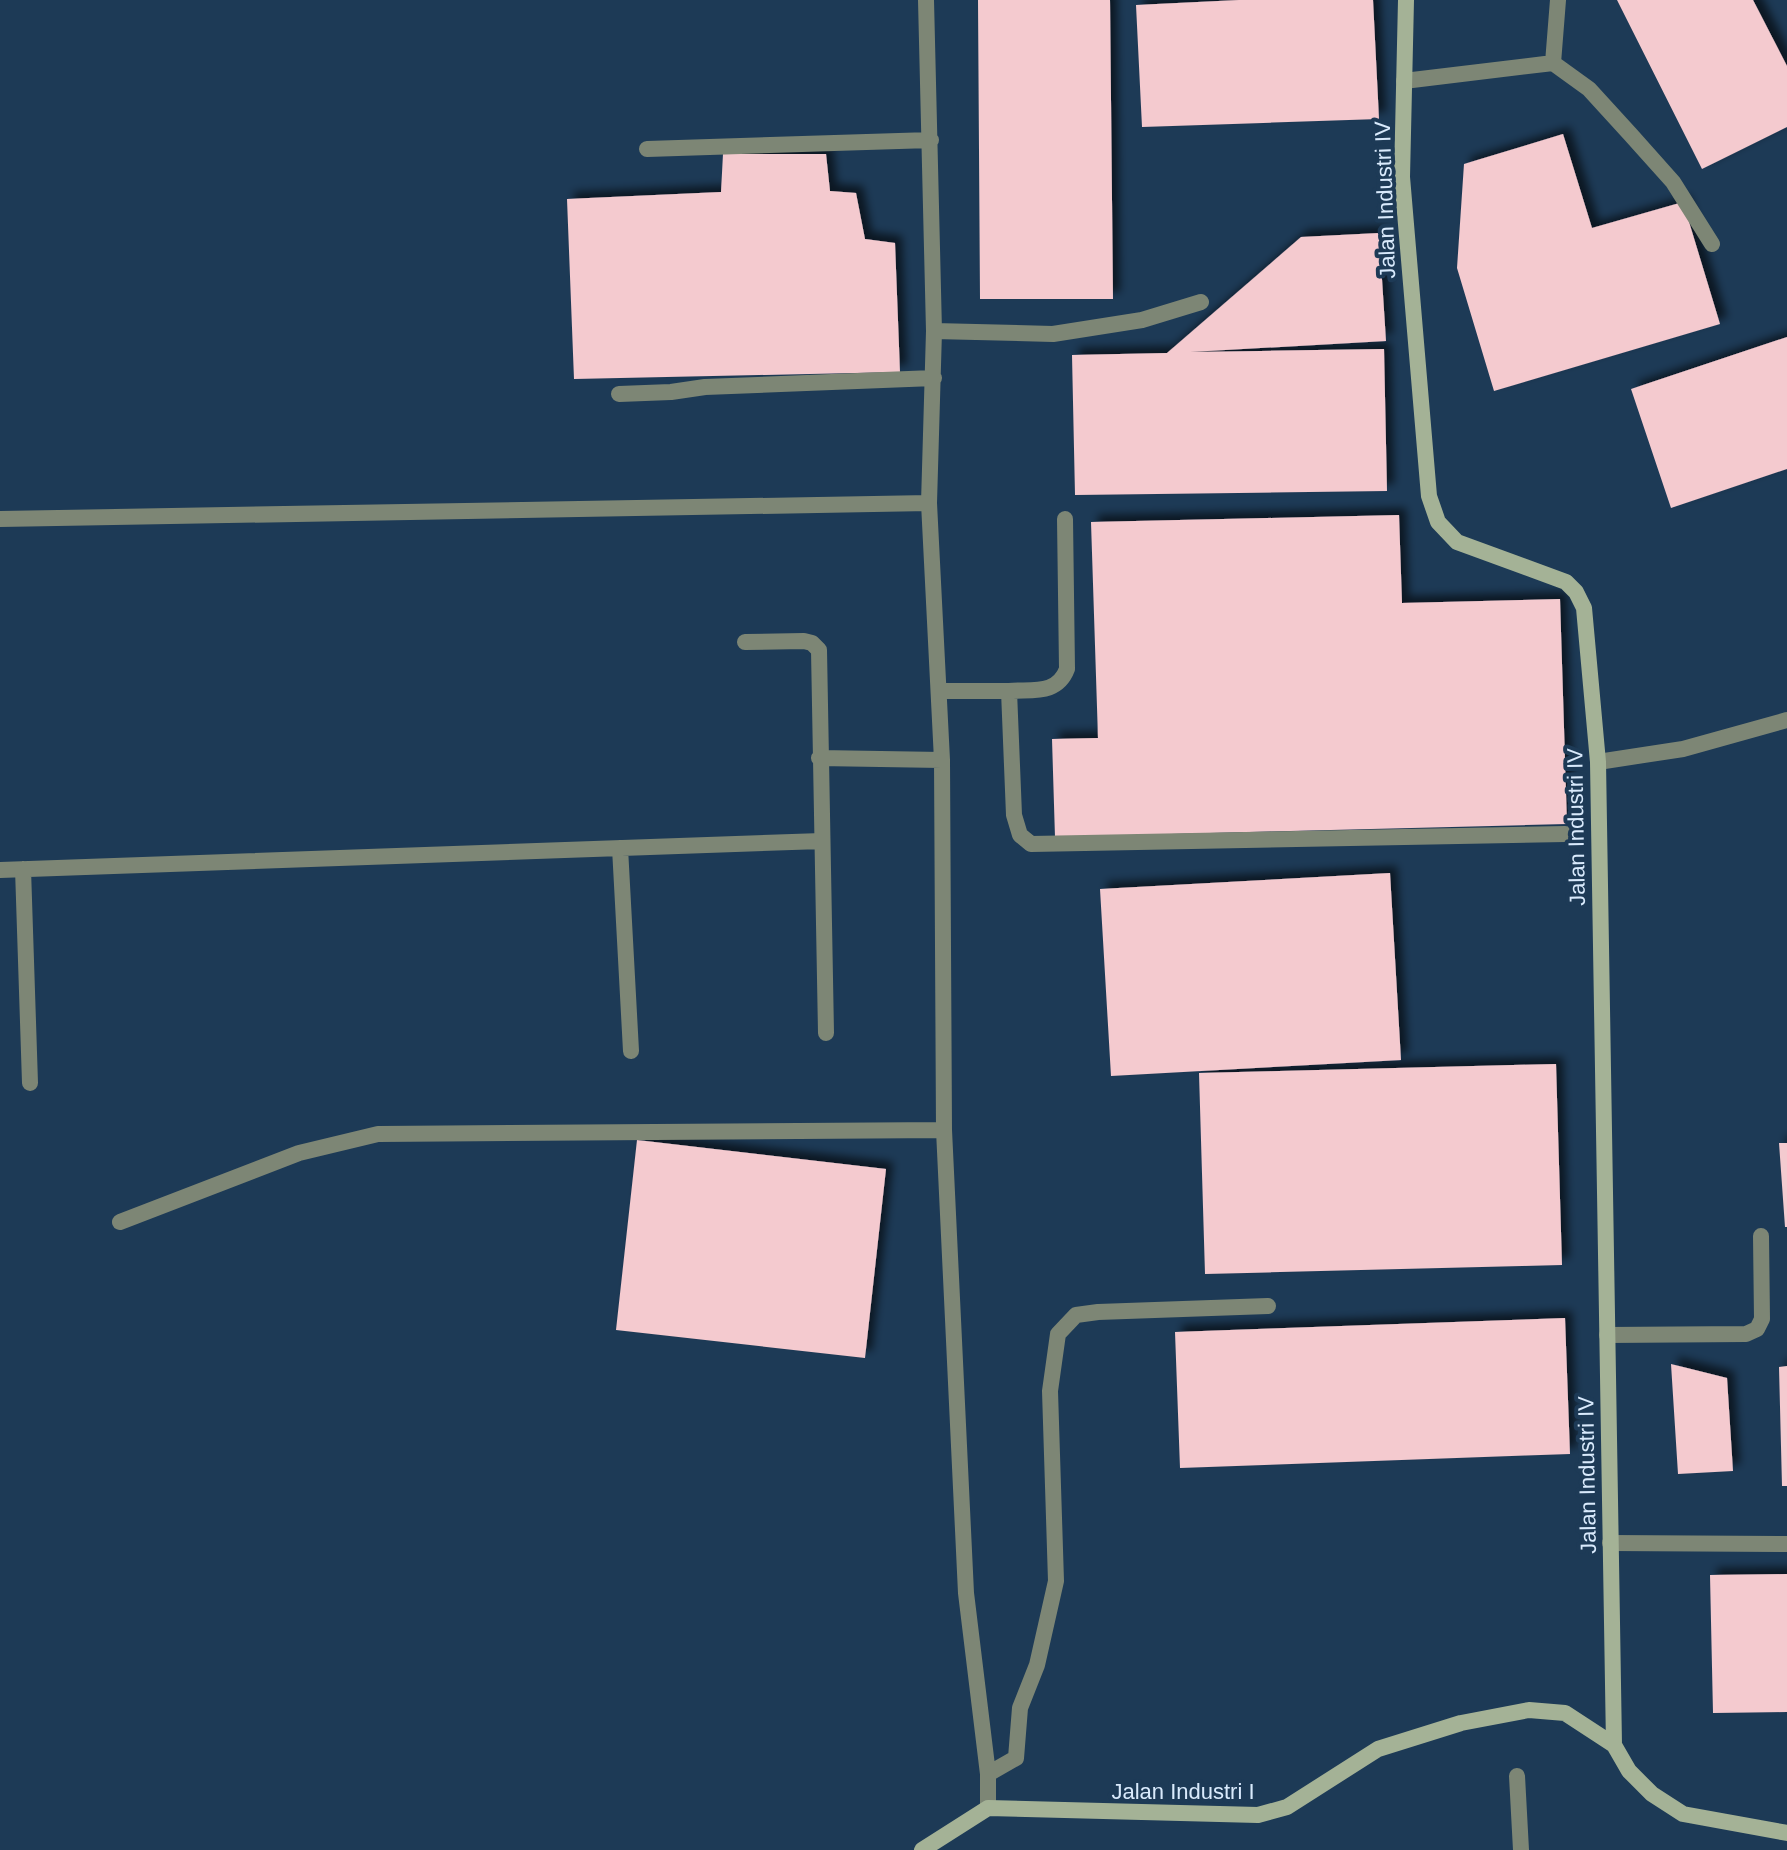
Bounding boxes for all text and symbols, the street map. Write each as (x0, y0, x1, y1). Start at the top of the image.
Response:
street label: Jalan Industri IV (1370, 120, 1400, 279)
street label: Jalan Industri IV (1562, 748, 1590, 906)
street label: Jalan Industri IV (1573, 1396, 1601, 1554)
street label: Jalan Industri I (1111, 1779, 1255, 1804)

